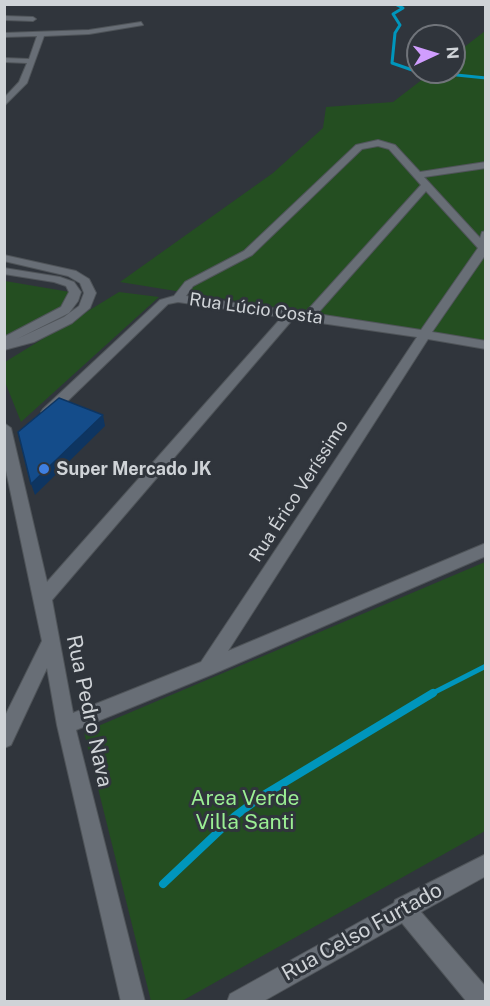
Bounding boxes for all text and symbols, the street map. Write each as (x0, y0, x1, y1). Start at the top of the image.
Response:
north arrow (406, 24, 466, 84)
text: N (443, 46, 462, 60)
street label: Rua Lúcio Costa (188, 289, 324, 329)
street label: Rua Érico Veríssimo (245, 416, 353, 566)
place label: Super Mercado JK (56, 458, 212, 480)
marker: Super Mercado JK (37, 462, 51, 476)
street label: Rua Pedro Nava (61, 633, 117, 789)
park label: Area Verde Villa Santi (191, 786, 299, 836)
street label: Rua Celso Furtado (277, 877, 447, 987)

